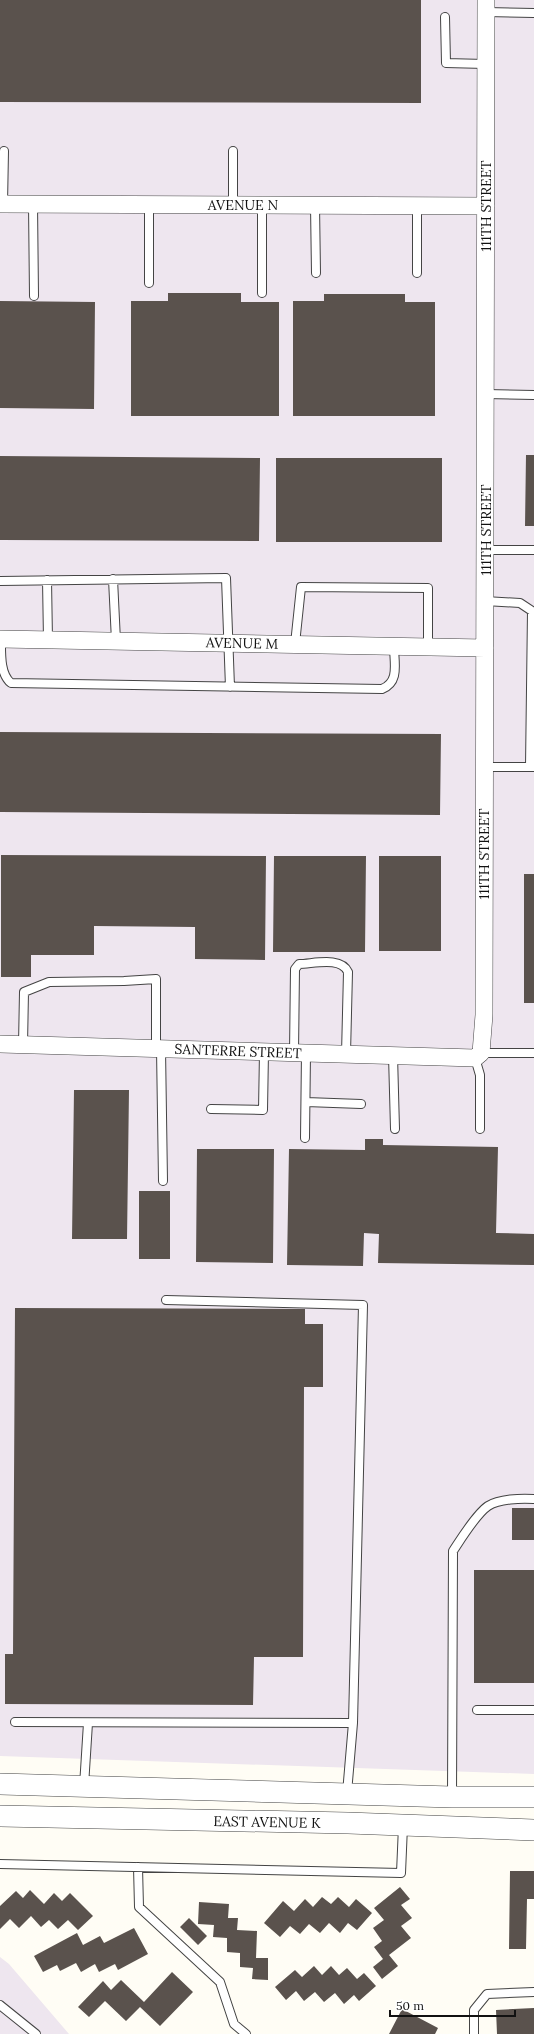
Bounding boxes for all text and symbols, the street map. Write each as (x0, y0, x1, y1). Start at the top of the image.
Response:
street label: 111TH STREET (477, 161, 495, 251)
street label: AVENUE N (207, 196, 278, 214)
street label: 111TH STREET (477, 485, 495, 575)
street label: AVENUE M (205, 633, 279, 653)
street label: 111TH STREET (475, 809, 493, 899)
street label: SANTERRE STREET (174, 1040, 302, 1062)
street label: EAST AVENUE K (213, 1812, 321, 1832)
scale bar (390, 1992, 515, 2018)
text: 50 m (396, 1998, 424, 2013)

